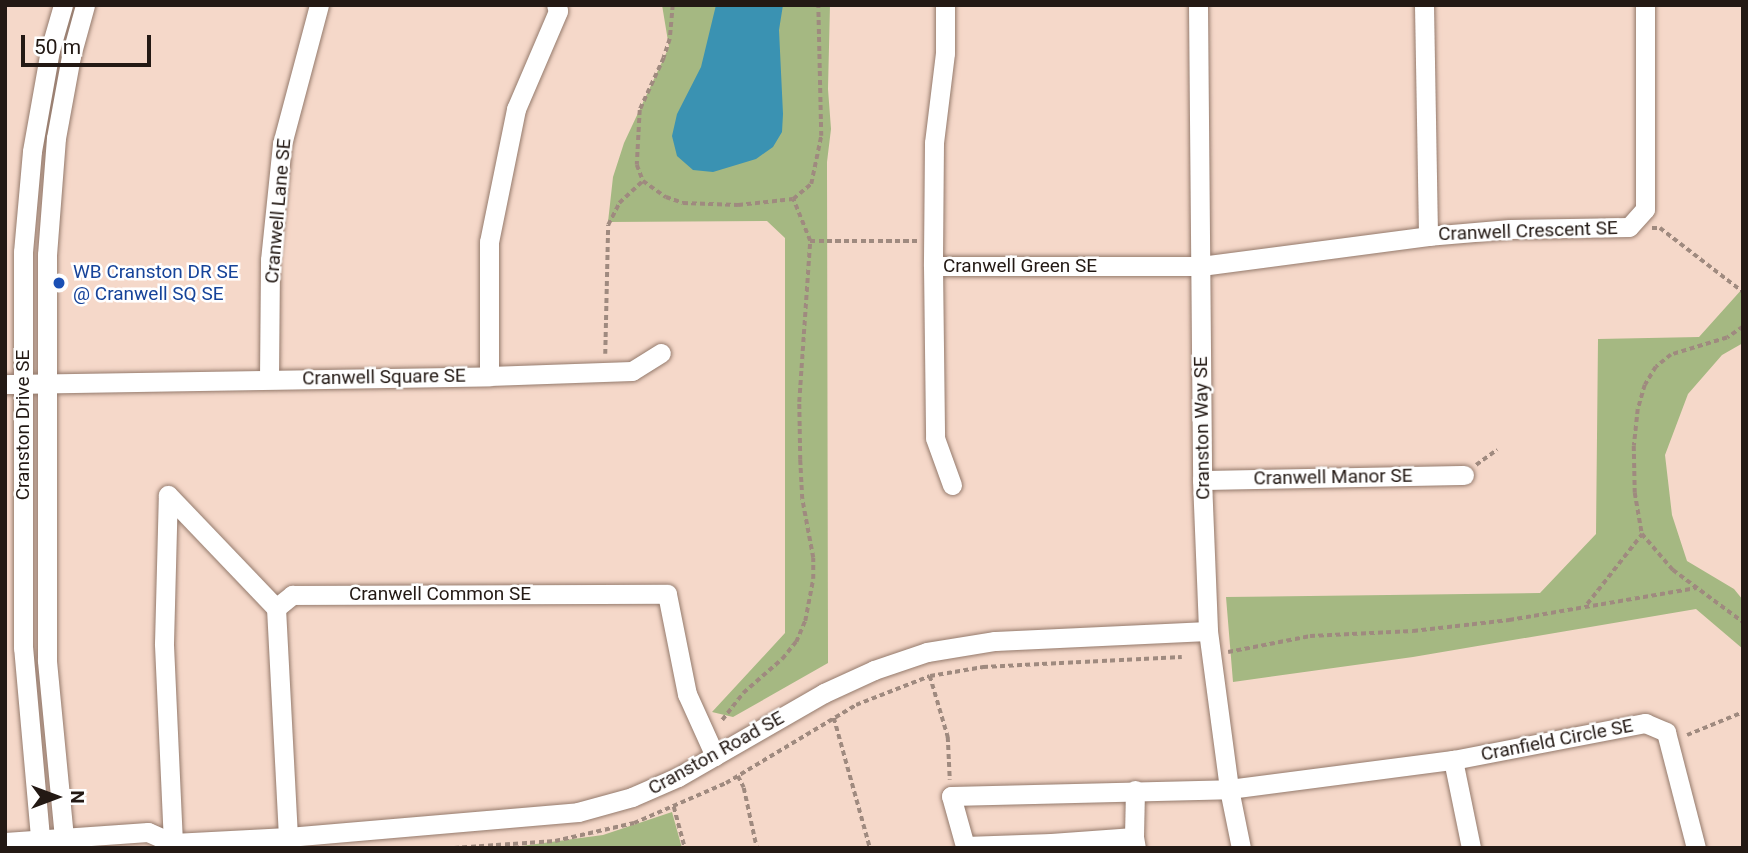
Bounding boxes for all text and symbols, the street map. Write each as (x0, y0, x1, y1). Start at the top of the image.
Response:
scale bar (24, 21, 154, 65)
text: 50 m (34, 35, 81, 59)
street label: Cranwell Lane SE (260, 138, 296, 284)
street label: Cranwell Crescent SE (1438, 216, 1618, 246)
street label: Cranwell Green SE (943, 255, 1097, 277)
place label: WB Cranston DR SE @ Cranwell SQ SE (73, 261, 239, 305)
marker: WB Cranston DR SE @ Cranwell SQ SE (51, 275, 67, 291)
street label: Cranston Drive SE (12, 350, 34, 500)
street label: Cranston Way SE (1189, 356, 1215, 500)
street label: Cranwell Square SE (302, 364, 466, 390)
street label: Cranwell Manor SE (1253, 464, 1413, 490)
street label: Cranwell Common SE (349, 583, 531, 605)
street label: Cranston Road SE (644, 706, 788, 800)
street label: Cranfield Circle SE (1479, 714, 1635, 766)
north arrow (21, 762, 91, 832)
text: N (66, 790, 89, 804)

